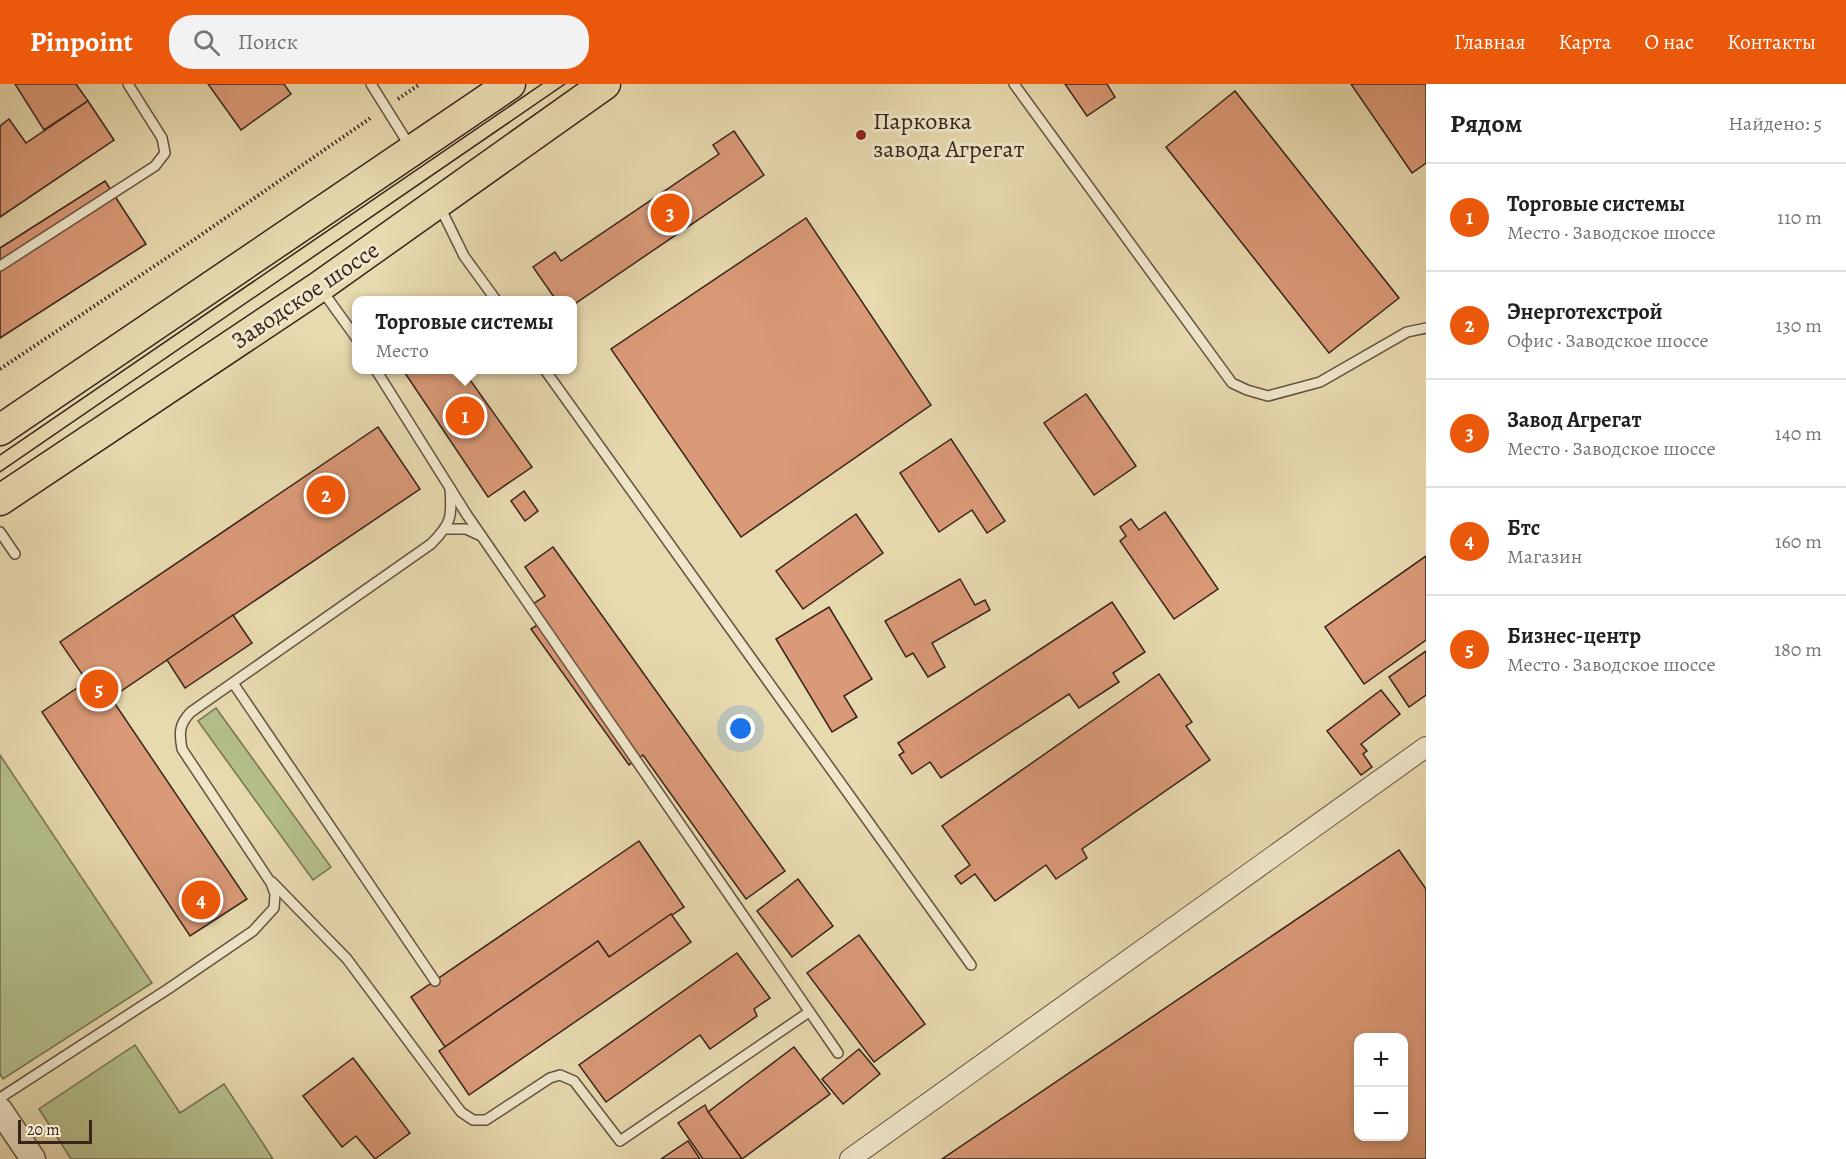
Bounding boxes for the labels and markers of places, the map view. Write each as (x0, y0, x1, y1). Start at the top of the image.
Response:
place label: Парковка завода Агрегат (873, 105, 1025, 165)
marker: Парковка завода Агрегат (854, 128, 868, 142)
pin: 3 (650, 190, 690, 236)
pin: 1 (446, 394, 484, 438)
pin: 2 (306, 472, 346, 518)
pin: 5 (80, 666, 118, 712)
pin: 4 (182, 878, 220, 922)

